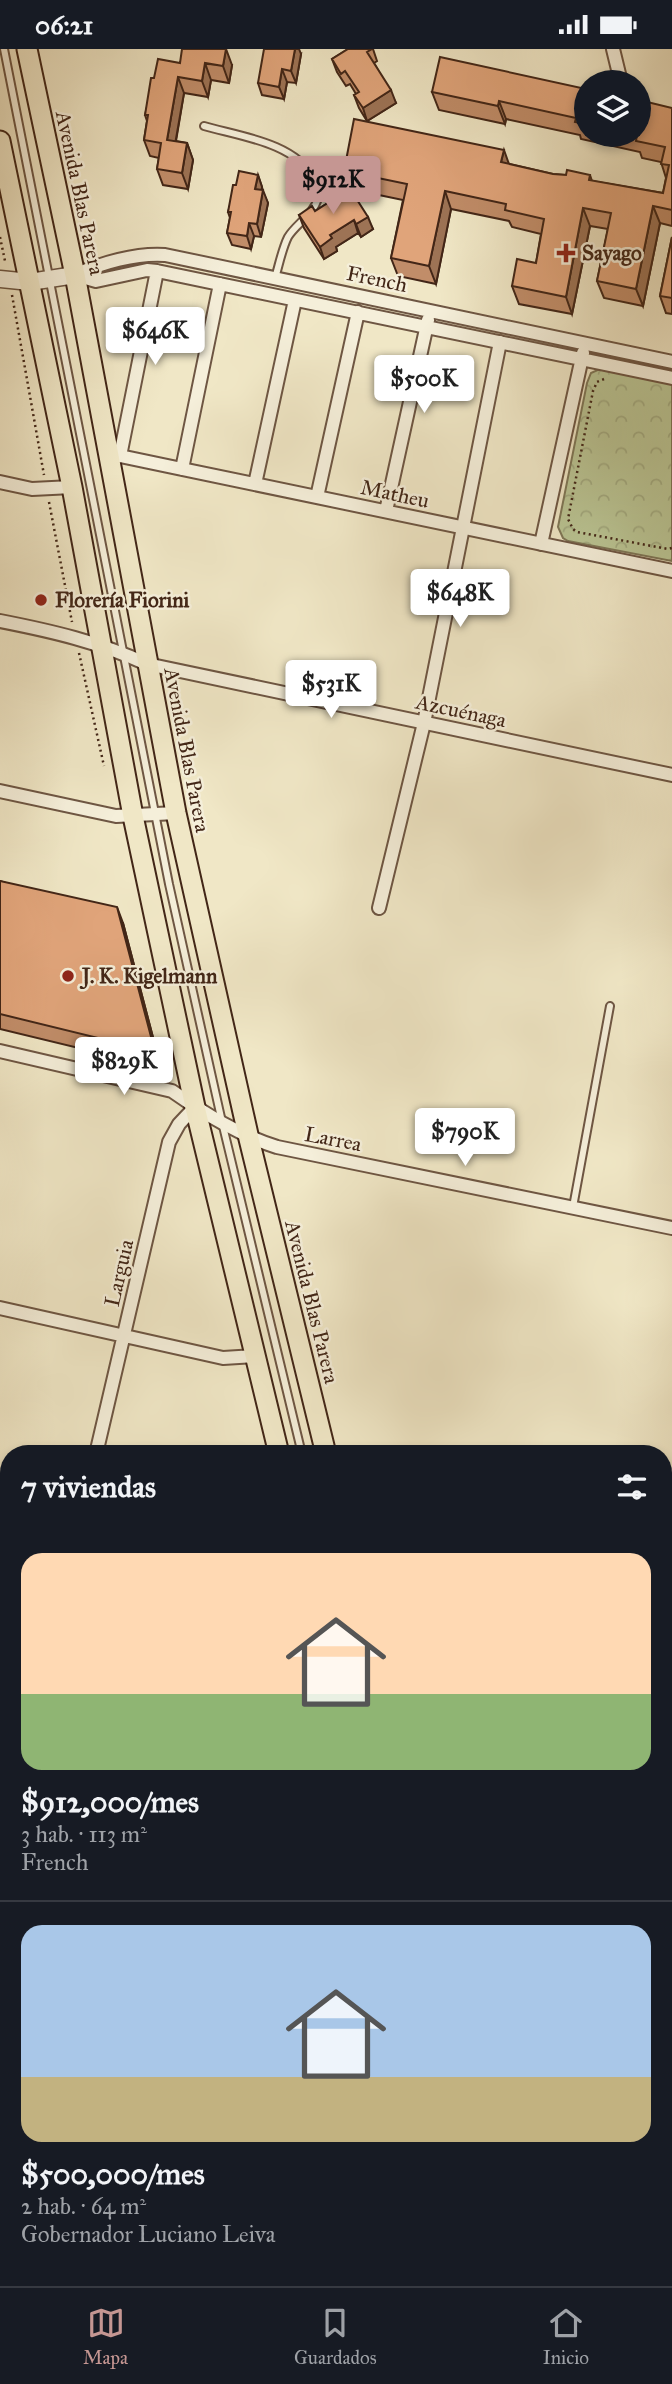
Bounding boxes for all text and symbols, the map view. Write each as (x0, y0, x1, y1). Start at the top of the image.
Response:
text: 06:21 (35, 9, 93, 41)
map controls (574, 70, 651, 147)
button: layers (574, 70, 651, 147)
street label: Avenida Blas Parera (50, 108, 110, 278)
pin: $912K (284, 157, 382, 216)
text: $912K (302, 165, 364, 193)
place label: Sayago (582, 240, 642, 266)
marker: Sayago (556, 243, 576, 263)
street label: French (344, 260, 410, 298)
pin: $646K (106, 307, 204, 367)
text: $646K (122, 316, 188, 344)
pin: $500K (375, 355, 473, 415)
text: $500K (390, 364, 458, 392)
street label: Matheu (358, 474, 432, 514)
pin: $648K (411, 569, 509, 629)
text: $648K (427, 578, 493, 606)
place label: Florería Fiorini (55, 587, 190, 613)
marker: Florería Fiorini (33, 592, 49, 608)
pin: $531K (282, 661, 380, 720)
street label: Avenida Blas Parera (158, 664, 216, 835)
text: $531K (301, 669, 361, 697)
street label: Azcuénaga (413, 689, 509, 733)
place label: J. K. Kigelmann (79, 963, 218, 990)
marker: J. K. Kigelmann (60, 968, 76, 984)
pin: $829K (75, 1037, 173, 1097)
text: $829K (91, 1046, 157, 1074)
pin: $790K (416, 1109, 514, 1168)
text: $790K (431, 1117, 499, 1145)
street label: Larrea (302, 1121, 364, 1157)
street label: Avenida Blas Parera (279, 1217, 345, 1386)
street label: Larguia (99, 1237, 139, 1309)
icon: filters (613, 1468, 651, 1506)
text: 7 viviendas (21, 1469, 156, 1505)
icon: home (273, 1599, 399, 1725)
text: $912,000/mes (21, 1784, 199, 1820)
text: 3 hab. · 113 m² (21, 1820, 147, 1848)
text: French (21, 1848, 88, 1876)
icon: home (273, 1971, 399, 2097)
text: $500,000/mes (21, 2156, 205, 2192)
text: 2 hab. · 64 m² (21, 2192, 146, 2220)
text: Gobernador Luciano Leiva (21, 2220, 275, 2248)
tab: Mapa (83, 2304, 128, 2369)
tab: Guardados (294, 2304, 377, 2369)
tab: Inicio (543, 2304, 589, 2369)

